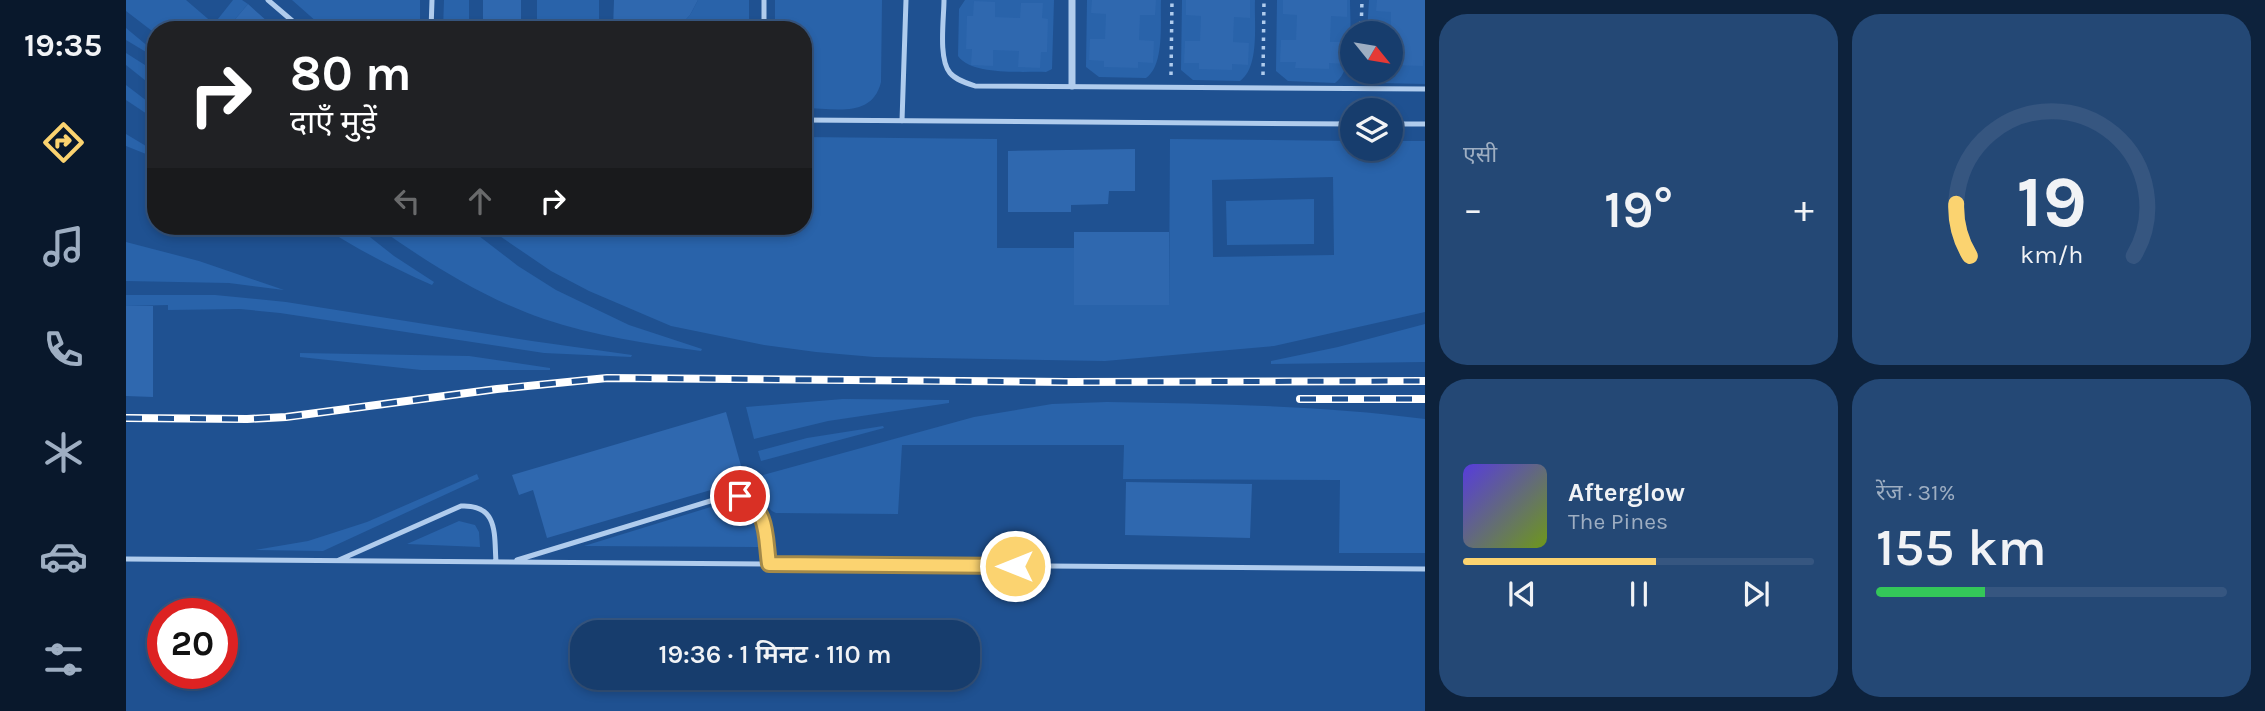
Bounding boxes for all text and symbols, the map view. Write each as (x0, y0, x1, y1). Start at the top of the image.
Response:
north arrow (1340, 21, 1404, 84)
map controls (1340, 21, 1403, 161)
text: 19:35 (24, 27, 102, 64)
text: 80 m (290, 45, 412, 102)
icon: right (175, 49, 266, 140)
button: layers (1340, 98, 1403, 161)
text: दाएँ मुड़ें (290, 104, 377, 141)
icon: directions (39, 118, 88, 167)
text: एसी (1463, 141, 1497, 168)
text: 19 (2016, 159, 2087, 244)
text: 19° (1604, 179, 1673, 240)
icon: left (388, 182, 426, 220)
icon: ahead (461, 182, 499, 220)
icon: right (534, 182, 572, 220)
text: − (1463, 187, 1483, 232)
text: + (1794, 187, 1814, 232)
icon: music (39, 222, 88, 271)
text: km/h (2020, 239, 2083, 268)
icon: phone (39, 325, 88, 374)
icon: climate (39, 428, 88, 477)
pin (710, 466, 770, 526)
icon: arrive (721, 477, 759, 515)
text: Afterglow (1568, 477, 1685, 508)
text: रेंज · 31% (1876, 479, 1955, 506)
text: The Pines (1568, 508, 1668, 535)
text: 155 km (1876, 517, 2047, 578)
position arrow (978, 529, 1052, 603)
icon: car (39, 532, 88, 581)
icon: previous (1503, 575, 1541, 613)
icon: pause (1620, 575, 1658, 613)
icon: next (1737, 575, 1775, 613)
speed limit sign: 20 (147, 598, 238, 689)
icon: filters (39, 635, 88, 684)
text: 19:36 · 1 मिनट · 110 m (658, 639, 892, 670)

